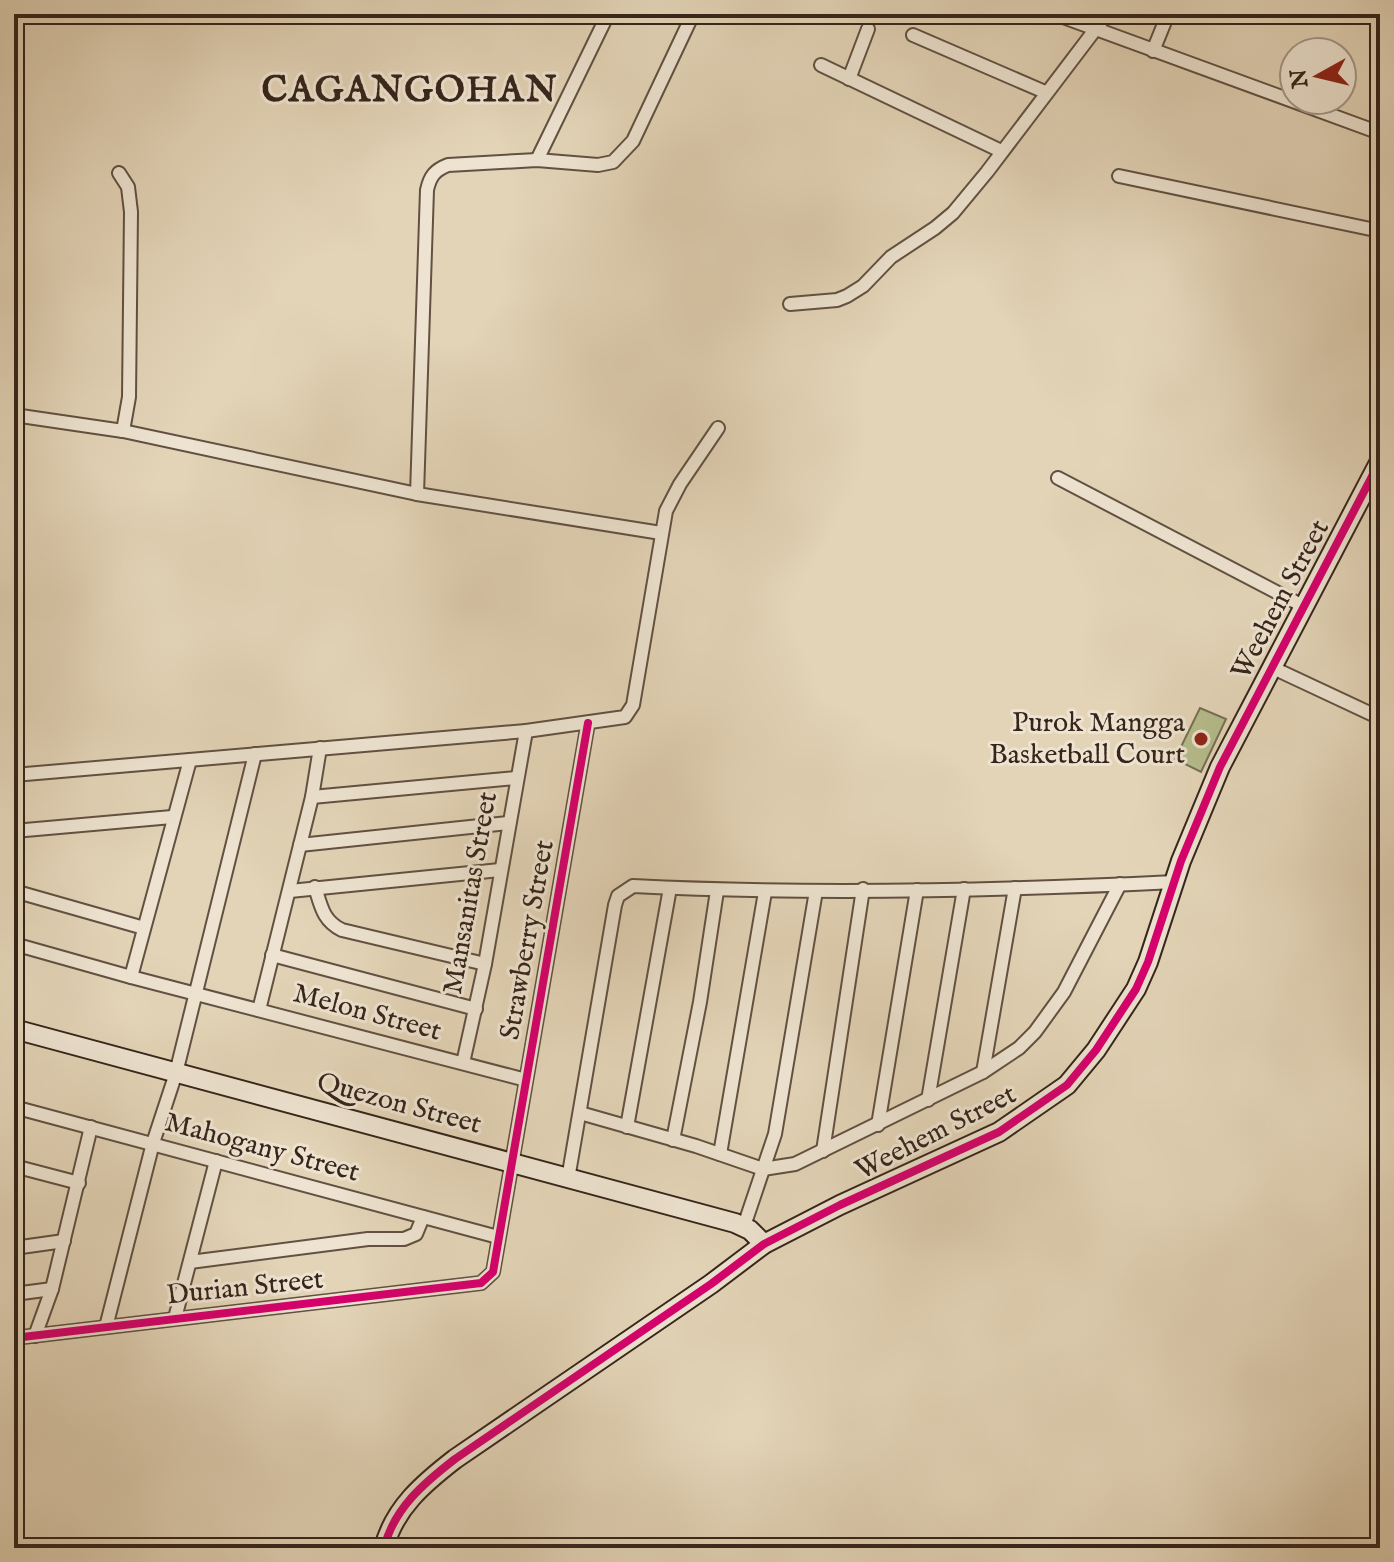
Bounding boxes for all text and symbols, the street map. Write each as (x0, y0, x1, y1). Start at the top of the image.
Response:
north arrow (1278, 36, 1358, 116)
text: N (1285, 67, 1316, 91)
district label: CAGANGOHAN (261, 68, 559, 114)
street label: Weehem Street (1224, 514, 1338, 686)
place label: Purok Mangga Basketball Court (989, 706, 1186, 773)
marker: Purok Mangga Basketball Court (1192, 730, 1210, 748)
street label: Mansanitas Street (436, 789, 506, 997)
street label: Strawberry Street (493, 837, 563, 1043)
street label: Melon Street (289, 976, 445, 1050)
street label: Quezon Street (313, 1065, 485, 1143)
street label: Weehem Street (850, 1077, 1023, 1189)
street label: Mahogany Street (161, 1105, 363, 1191)
street label: Durian Street (165, 1262, 326, 1314)

